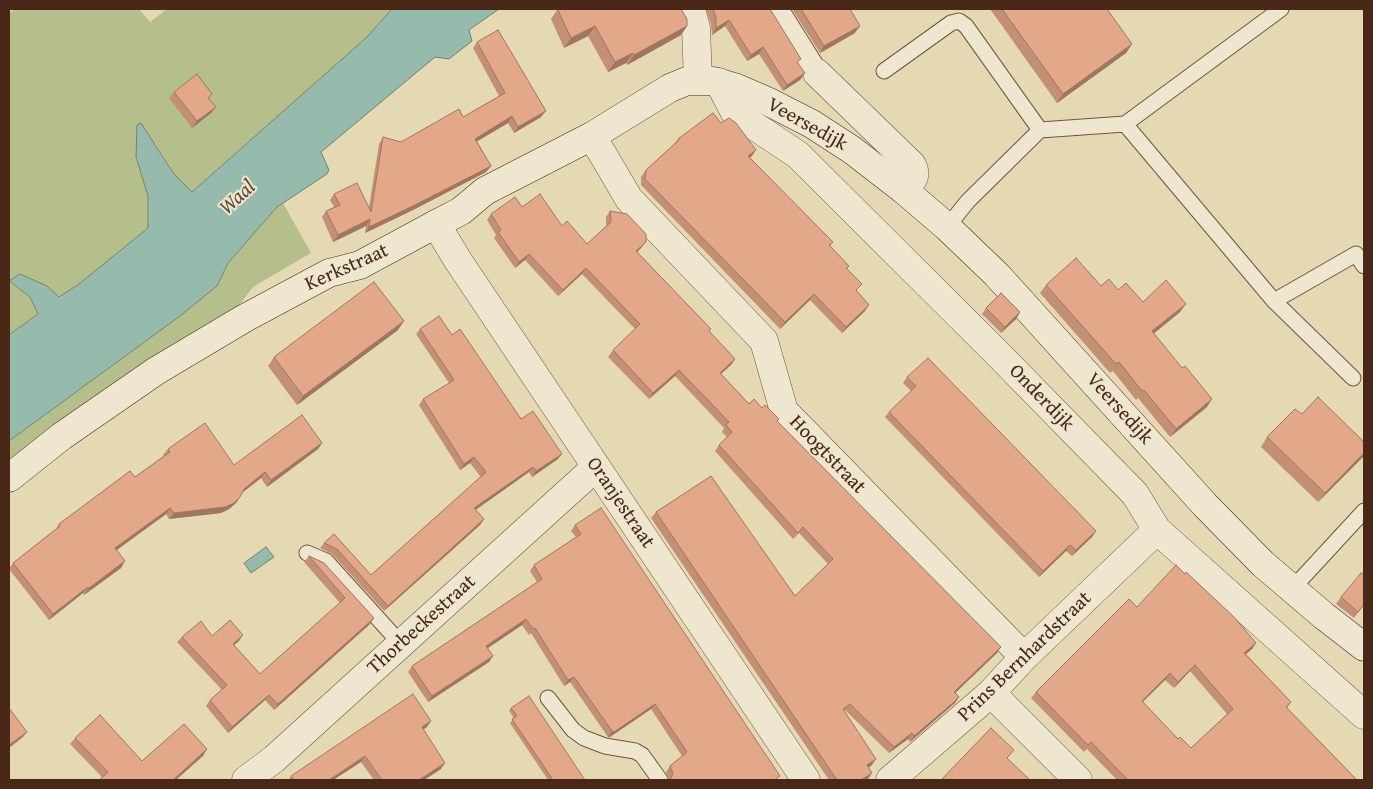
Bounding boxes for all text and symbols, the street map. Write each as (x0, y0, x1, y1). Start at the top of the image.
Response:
street label: Veersedijk (763, 93, 851, 157)
water label: Waal (215, 175, 261, 221)
street label: Kerkstraat (302, 239, 392, 297)
street label: Onderdijk (1003, 360, 1079, 436)
street label: Veersedijk (1081, 368, 1157, 450)
street label: Hoogtstraat (784, 411, 870, 499)
street label: Oranjestraat (581, 453, 659, 553)
street label: Thorbeckestraat (363, 570, 481, 680)
street label: Prins Bernhardstraat (953, 587, 1097, 727)

